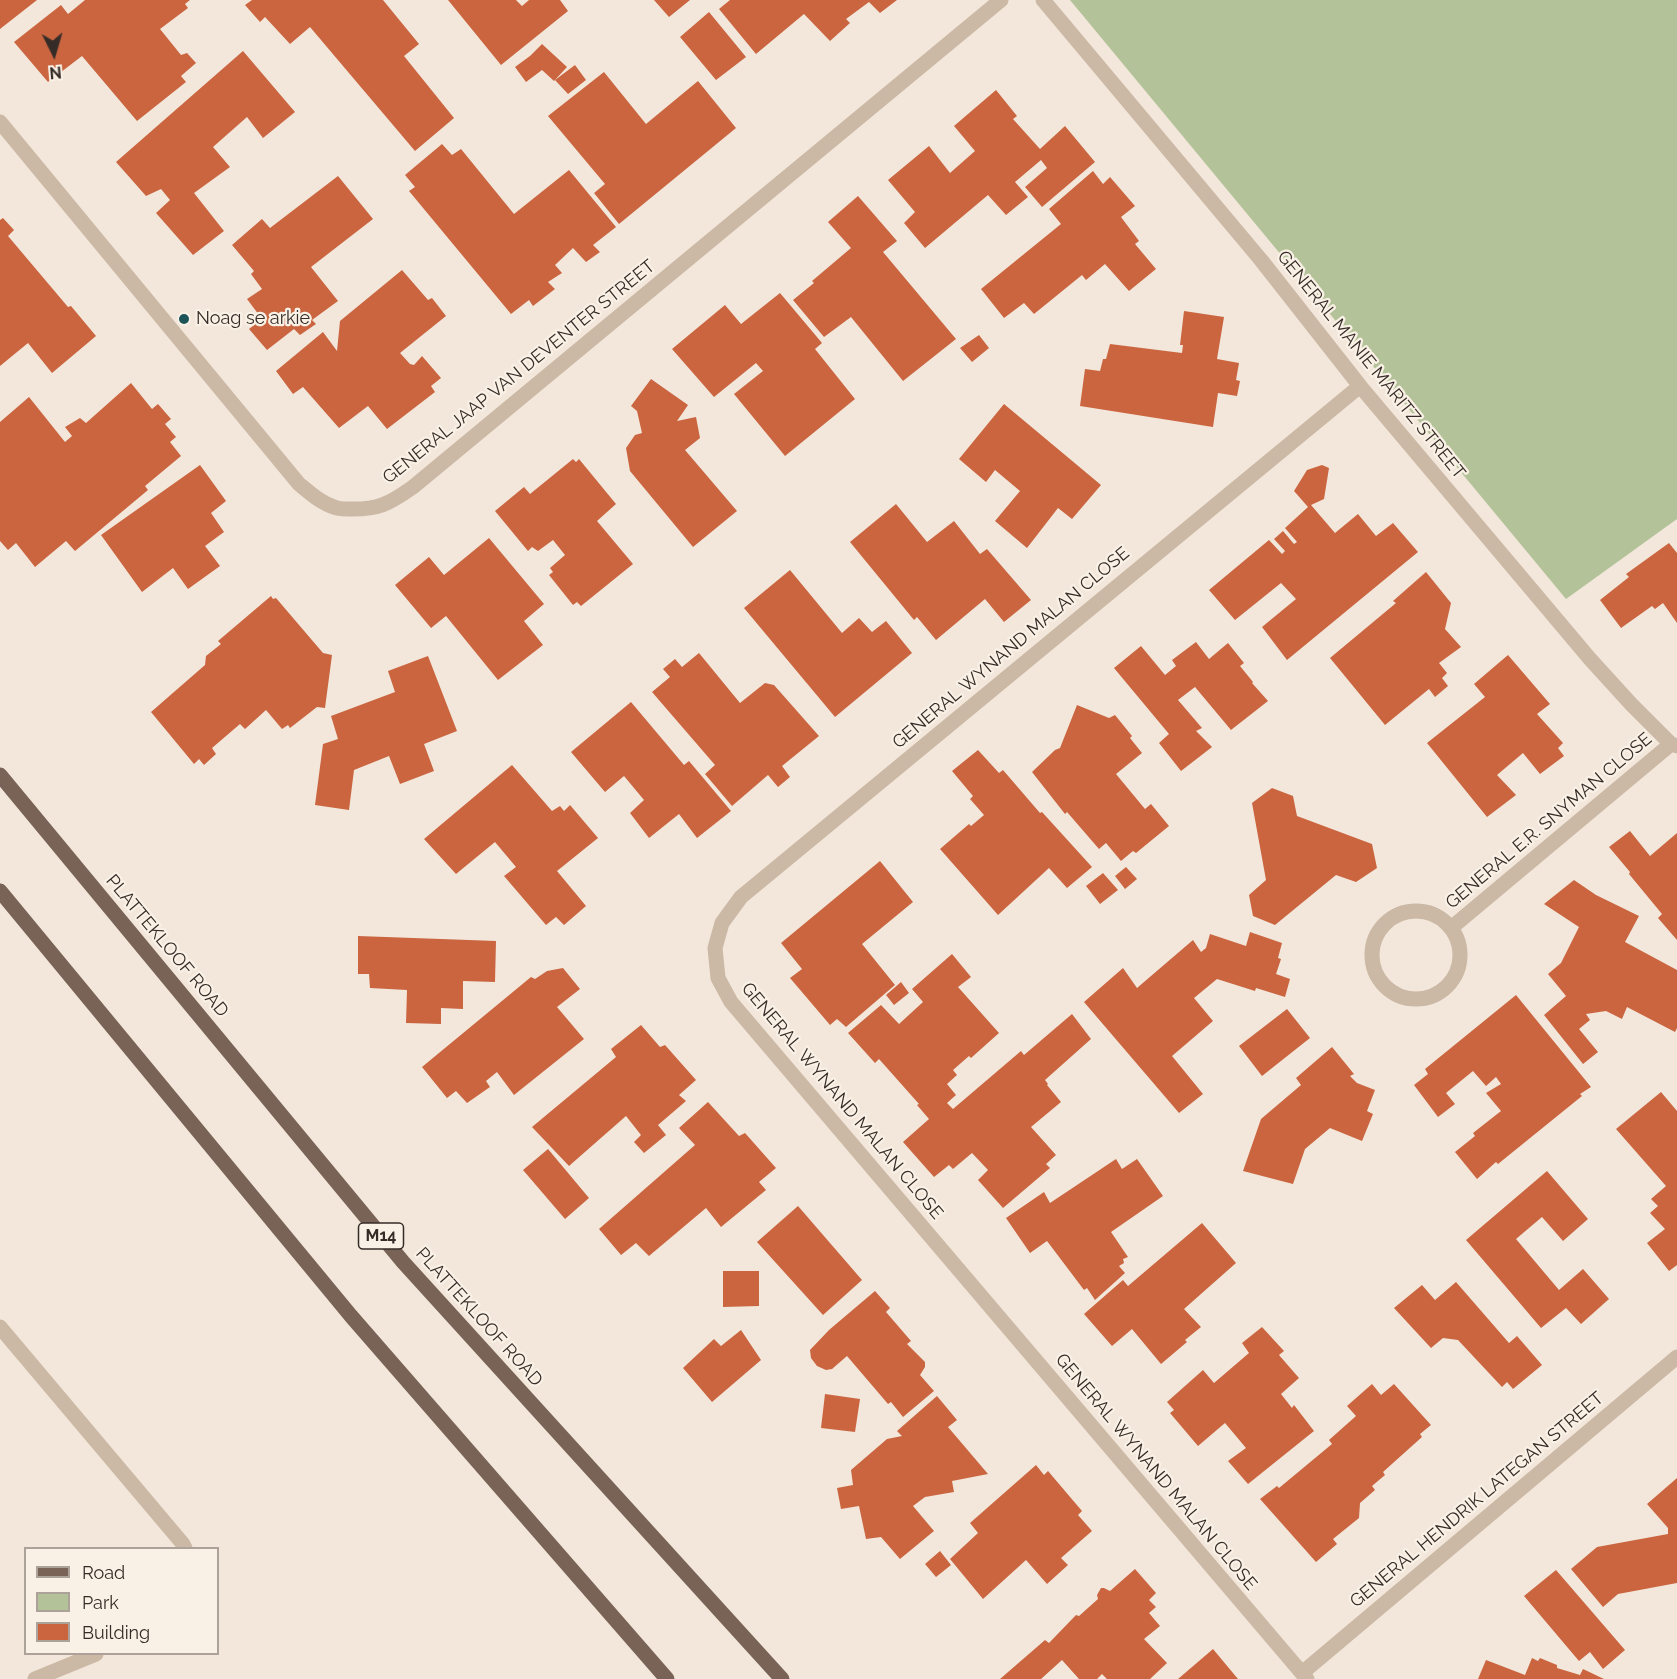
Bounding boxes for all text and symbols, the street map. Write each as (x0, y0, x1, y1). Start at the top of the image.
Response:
north arrow (24, 24, 84, 84)
text: N (49, 62, 63, 82)
street label: GENERAL MANIE MARITZ STREET (1272, 247, 1470, 483)
street label: GENERAL JAAP VAN DEVENTER STREET (379, 255, 659, 489)
place label: Noag se arkie (196, 308, 310, 330)
marker: Noag se arkie (177, 312, 191, 326)
street label: GENERAL WYNAND MALAN CLOSE (888, 543, 1134, 753)
street label: GENERAL E.R. SNYMAN CLOSE (1442, 728, 1656, 914)
street label: PLATTEKLOOF ROAD (101, 870, 233, 1022)
street label: GENERAL WYNAND MALAN CLOSE (737, 978, 947, 1224)
road number: M14 (358, 1223, 404, 1249)
street label: PLATTEKLOOF ROAD (411, 1243, 547, 1391)
street label: GENERAL WYNAND MALAN CLOSE (1051, 1349, 1261, 1595)
street label: GENERAL HENDRIK LATEGAN STREET (1346, 1388, 1608, 1612)
legend (24, 1547, 219, 1655)
text: Road (82, 1562, 125, 1583)
text: Park (82, 1592, 119, 1613)
text: Building (82, 1622, 150, 1643)

